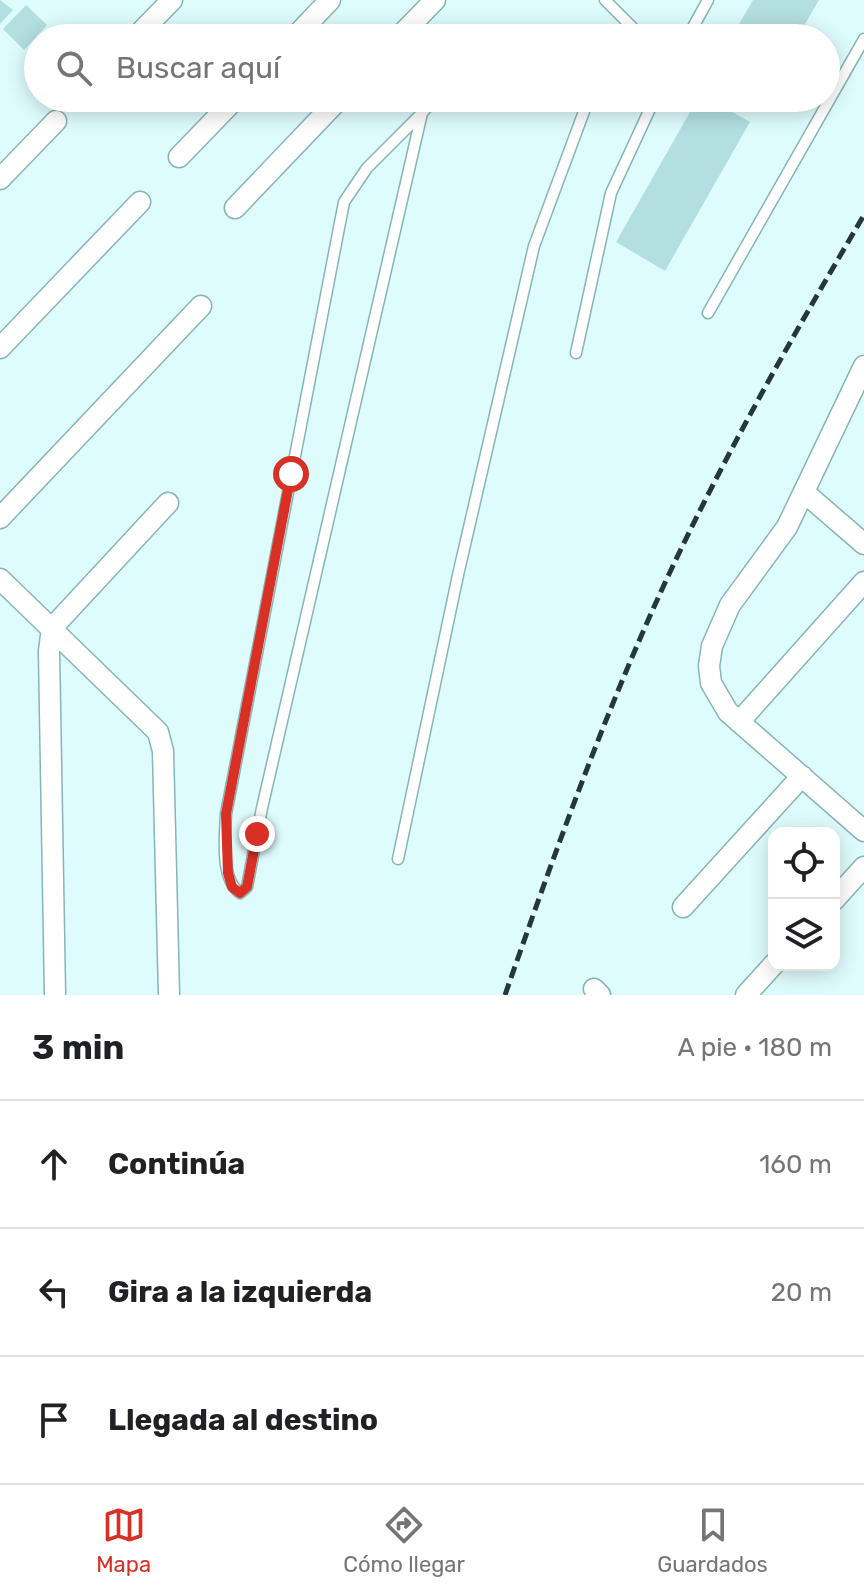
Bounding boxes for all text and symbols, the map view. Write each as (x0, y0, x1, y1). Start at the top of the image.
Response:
search box (24, 24, 840, 112)
icon: search (52, 46, 96, 90)
text: Buscar aquí (116, 50, 280, 86)
route start (273, 456, 309, 492)
route end (239, 816, 275, 852)
map controls (768, 827, 840, 971)
button: locate (768, 827, 840, 899)
button: layers (768, 899, 840, 971)
text: 3 min (32, 1027, 124, 1068)
text: A pie · 180 m (678, 1032, 832, 1063)
icon: ahead (32, 1142, 76, 1186)
text: Continúa (108, 1146, 245, 1182)
text: 160 m (759, 1149, 832, 1180)
icon: left (32, 1270, 76, 1314)
text: Gira a la izquierda (108, 1274, 372, 1310)
text: 20 m (771, 1277, 832, 1308)
icon: arrive (32, 1398, 76, 1442)
text: Llegada al destino (108, 1402, 378, 1438)
tab: Mapa (96, 1503, 151, 1578)
tab: Cómo llegar (343, 1503, 465, 1578)
tab: Guardados (657, 1503, 768, 1578)

